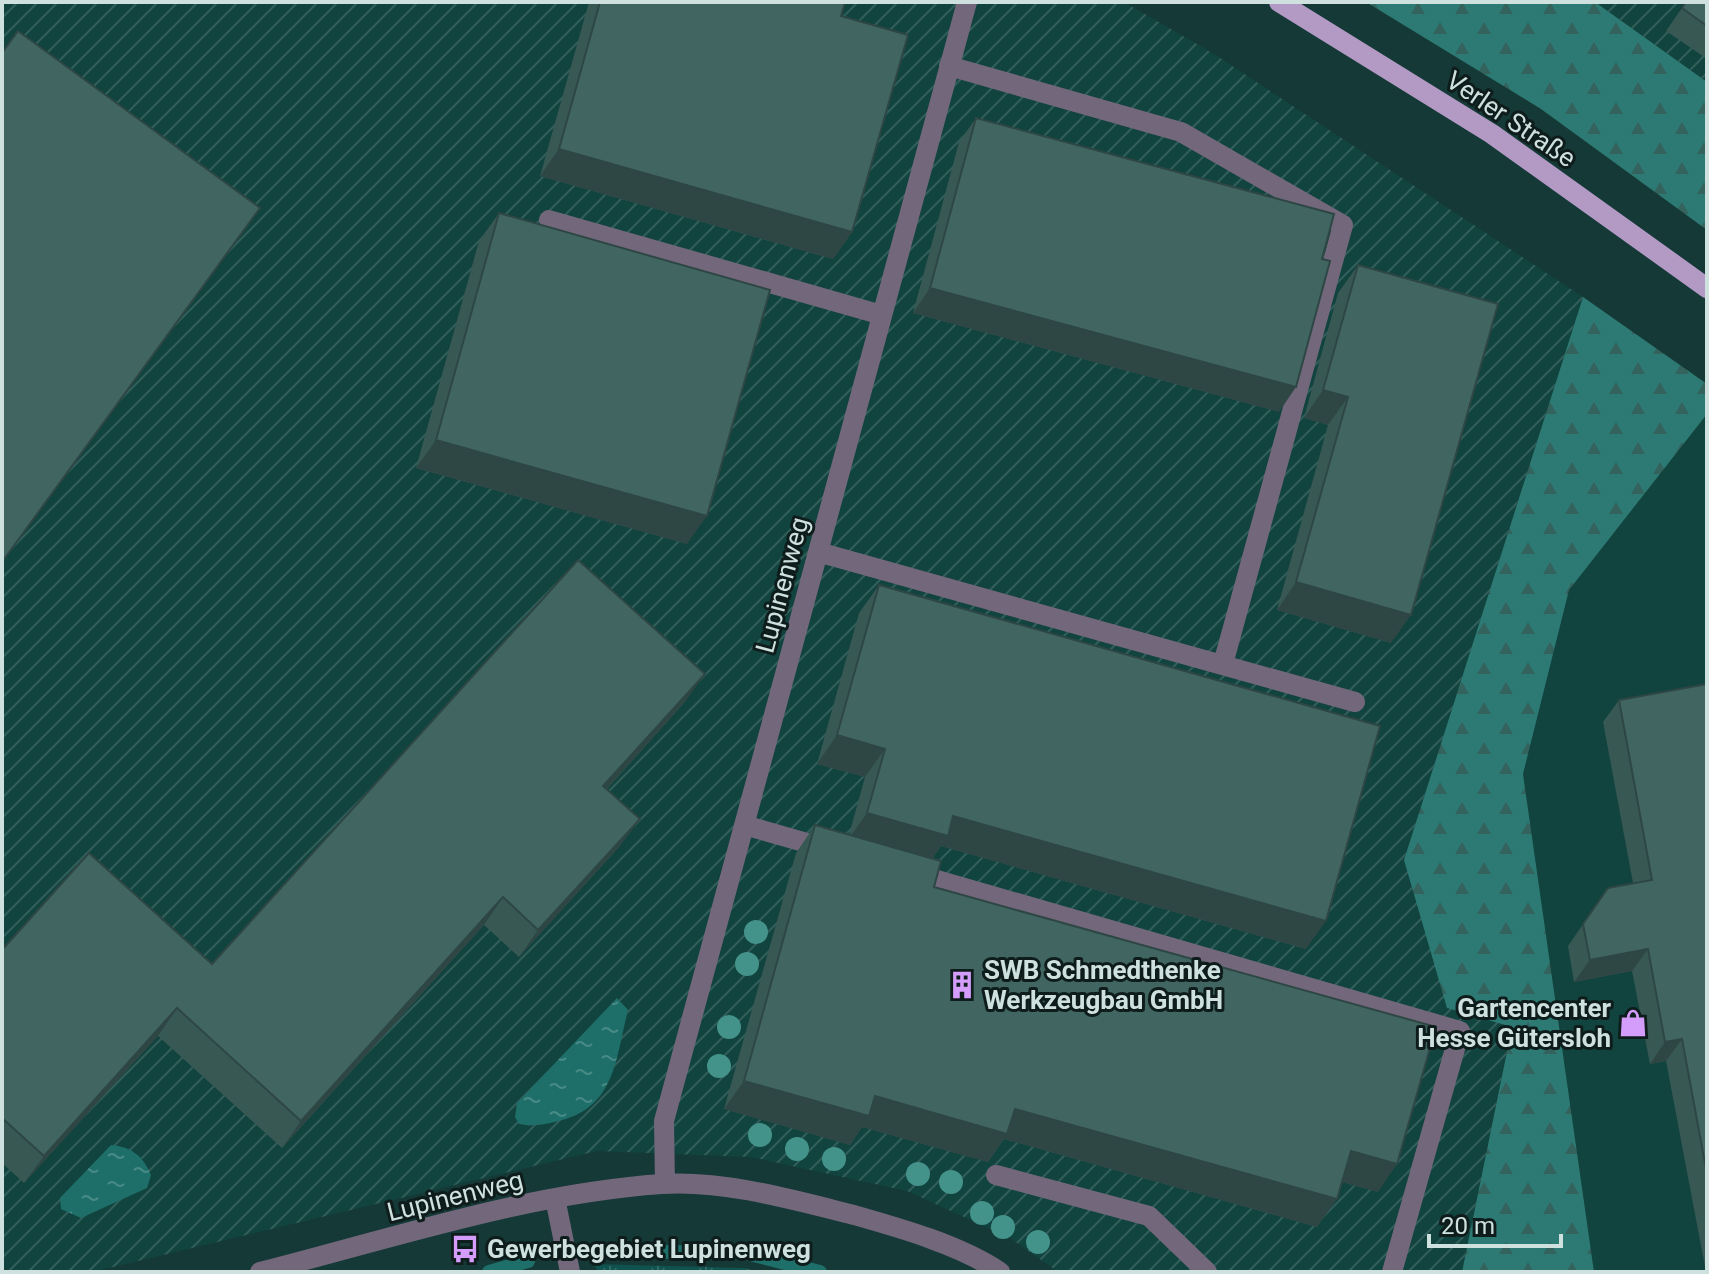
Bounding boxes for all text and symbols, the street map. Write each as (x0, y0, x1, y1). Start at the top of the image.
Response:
street label: Verler Straße (1441, 65, 1581, 173)
street label: Lupinenweg (750, 514, 814, 656)
place label: SWB Schmedthenke Werkzeugbau GmbH (984, 955, 1223, 1015)
building icon: SWB Schmedthenke Werkzeugbau GmbH (947, 970, 977, 1000)
place label: Gartencenter Hesse Gütersloh (1417, 993, 1611, 1053)
shop icon: Gartencenter Hesse Gütersloh (1618, 1008, 1648, 1038)
street label: Lupinenweg (384, 1165, 526, 1227)
scale bar (1429, 1198, 1561, 1248)
text: 20 m (1441, 1212, 1495, 1240)
bus stop icon: Gewerbegebiet Lupinenweg (450, 1234, 480, 1264)
place label: Gewerbegebiet Lupinenweg (487, 1234, 811, 1264)

